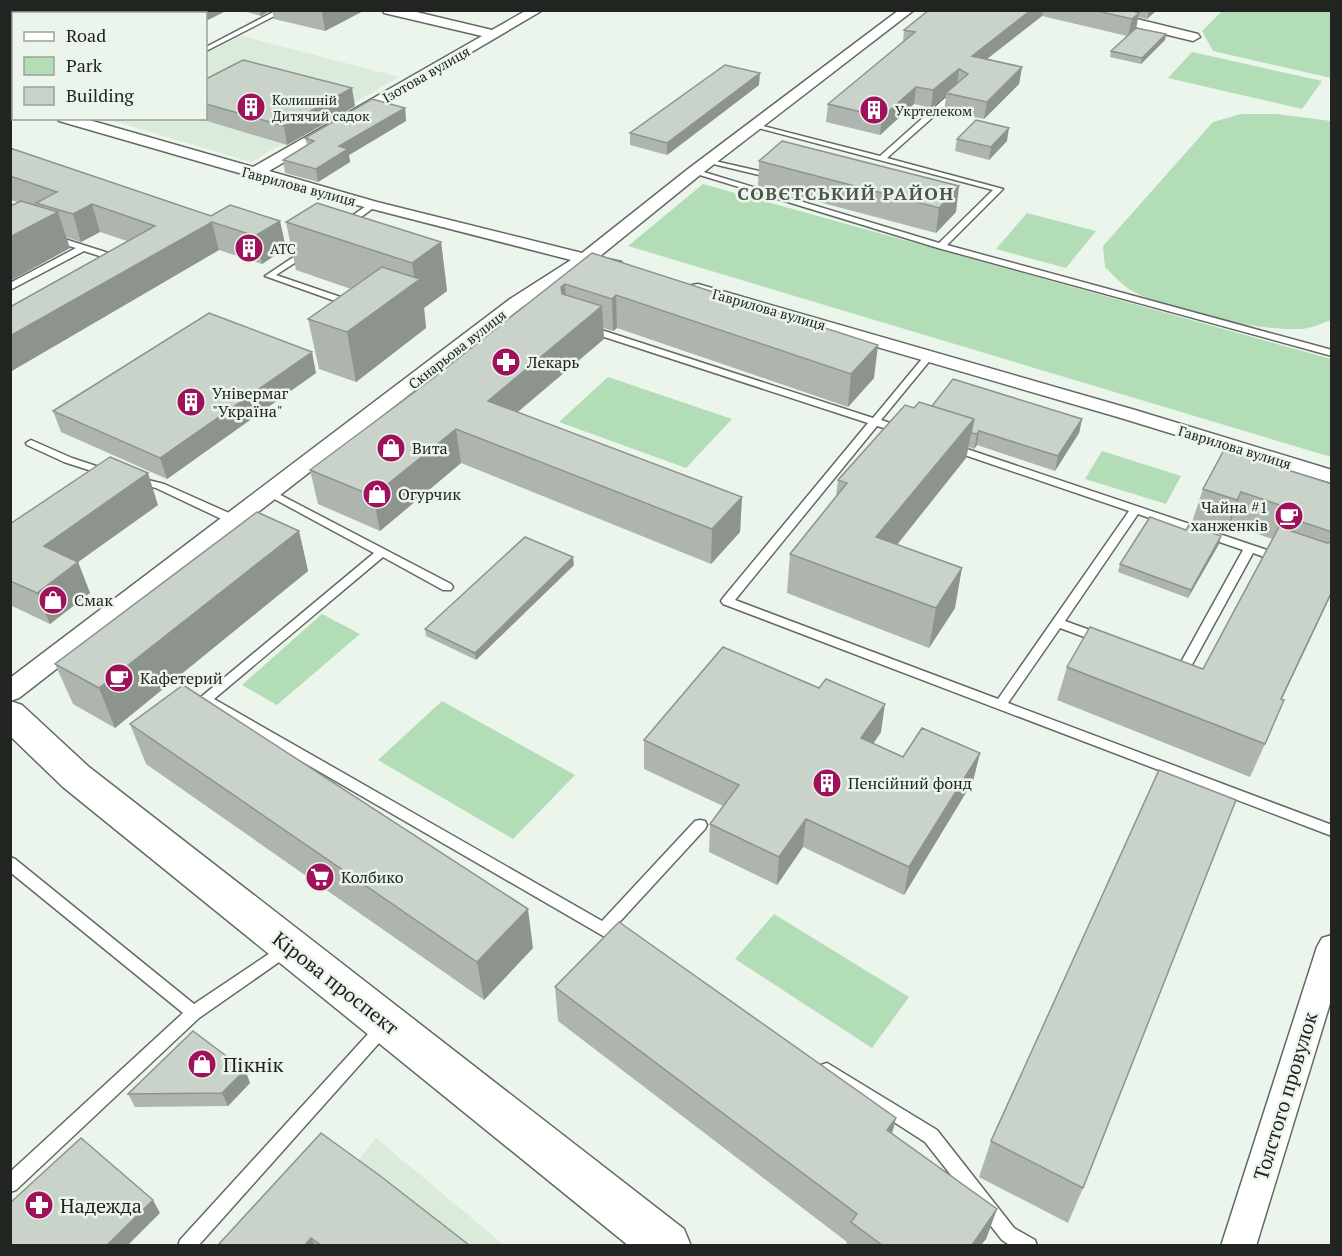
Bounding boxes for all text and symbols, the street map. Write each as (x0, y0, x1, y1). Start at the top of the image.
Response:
legend (12, 12, 207, 120)
text: Road (66, 23, 106, 47)
street label: Ізотова вулиця (379, 41, 473, 107)
text: Park (66, 53, 103, 77)
text: Building (66, 83, 134, 107)
place label: Колишній Дитячий садок (272, 90, 370, 125)
building icon: Колишній Дитячий садок (235, 91, 267, 123)
building icon: Укртелеком (858, 94, 890, 126)
place label: Укртелеком (895, 101, 972, 120)
street label: Гаврилова вулиця (240, 162, 358, 210)
district label: СОВЄТСЬКИЙ РАЙОН (737, 181, 955, 205)
building icon: АТС (233, 232, 265, 264)
place label: АТС (270, 239, 296, 258)
street label: Гаврилова вулиця (710, 284, 828, 334)
street label: Скнарьова вулиця (404, 305, 510, 393)
pharmacy icon: Лекарь (490, 346, 522, 378)
place label: Лекарь (526, 351, 579, 373)
place label: Універмаг "Україна" (212, 382, 288, 422)
building icon: Універмаг "Україна" (175, 386, 207, 418)
street label: Гаврилова вулиця (1176, 421, 1294, 473)
shop icon: Вита (375, 432, 407, 464)
place label: Вита (412, 437, 448, 459)
shop icon: Огурчик (361, 478, 393, 510)
place label: Огурчик (398, 483, 461, 505)
place label: Чайна #1 ханженків (1191, 496, 1268, 536)
cafe icon: Чайна #1 ханженків (1273, 500, 1305, 532)
shop icon: Смак (37, 584, 69, 616)
place label: Смак (74, 589, 113, 611)
cafe icon: Кафетерий (103, 662, 135, 694)
place label: Кафетерий (140, 667, 223, 689)
building icon: Пенсійний фонд (811, 767, 843, 799)
place label: Пенсійний фонд (848, 772, 972, 794)
supermarket icon: Колбико (304, 861, 336, 893)
place label: Колбико (341, 866, 404, 888)
street label: Кірова проспект (267, 925, 405, 1041)
street label: Толстого провулок (1247, 1008, 1323, 1183)
shop icon: Пікнік (186, 1048, 218, 1080)
place label: Пікнік (223, 1051, 283, 1078)
pharmacy icon: Надежда (23, 1189, 55, 1221)
place label: Надежда (60, 1192, 142, 1219)

